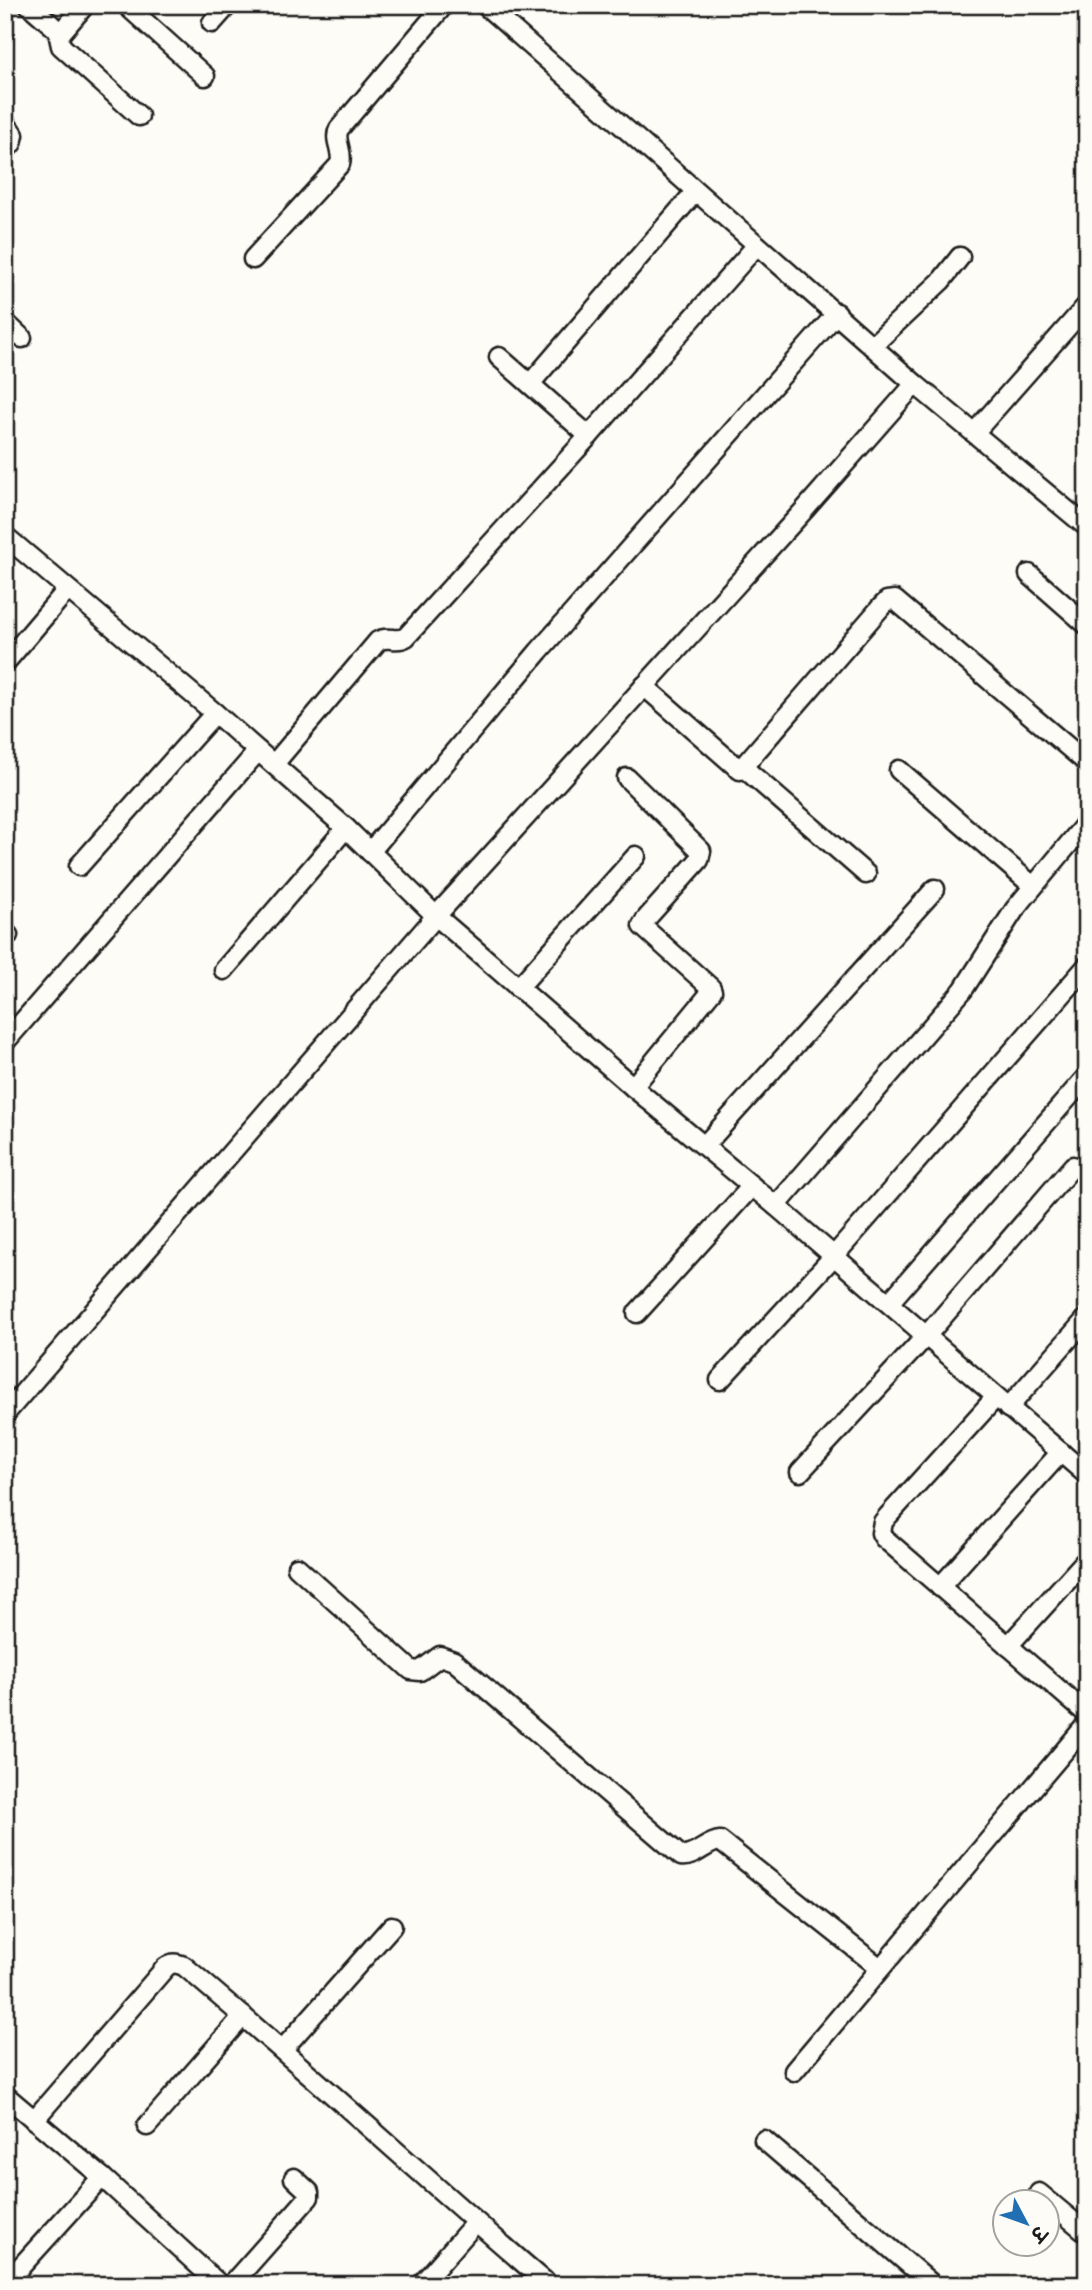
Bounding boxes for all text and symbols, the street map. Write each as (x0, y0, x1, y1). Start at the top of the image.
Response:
north arrow (990, 2188, 1060, 2258)
text: उ (1023, 2219, 1053, 2249)

